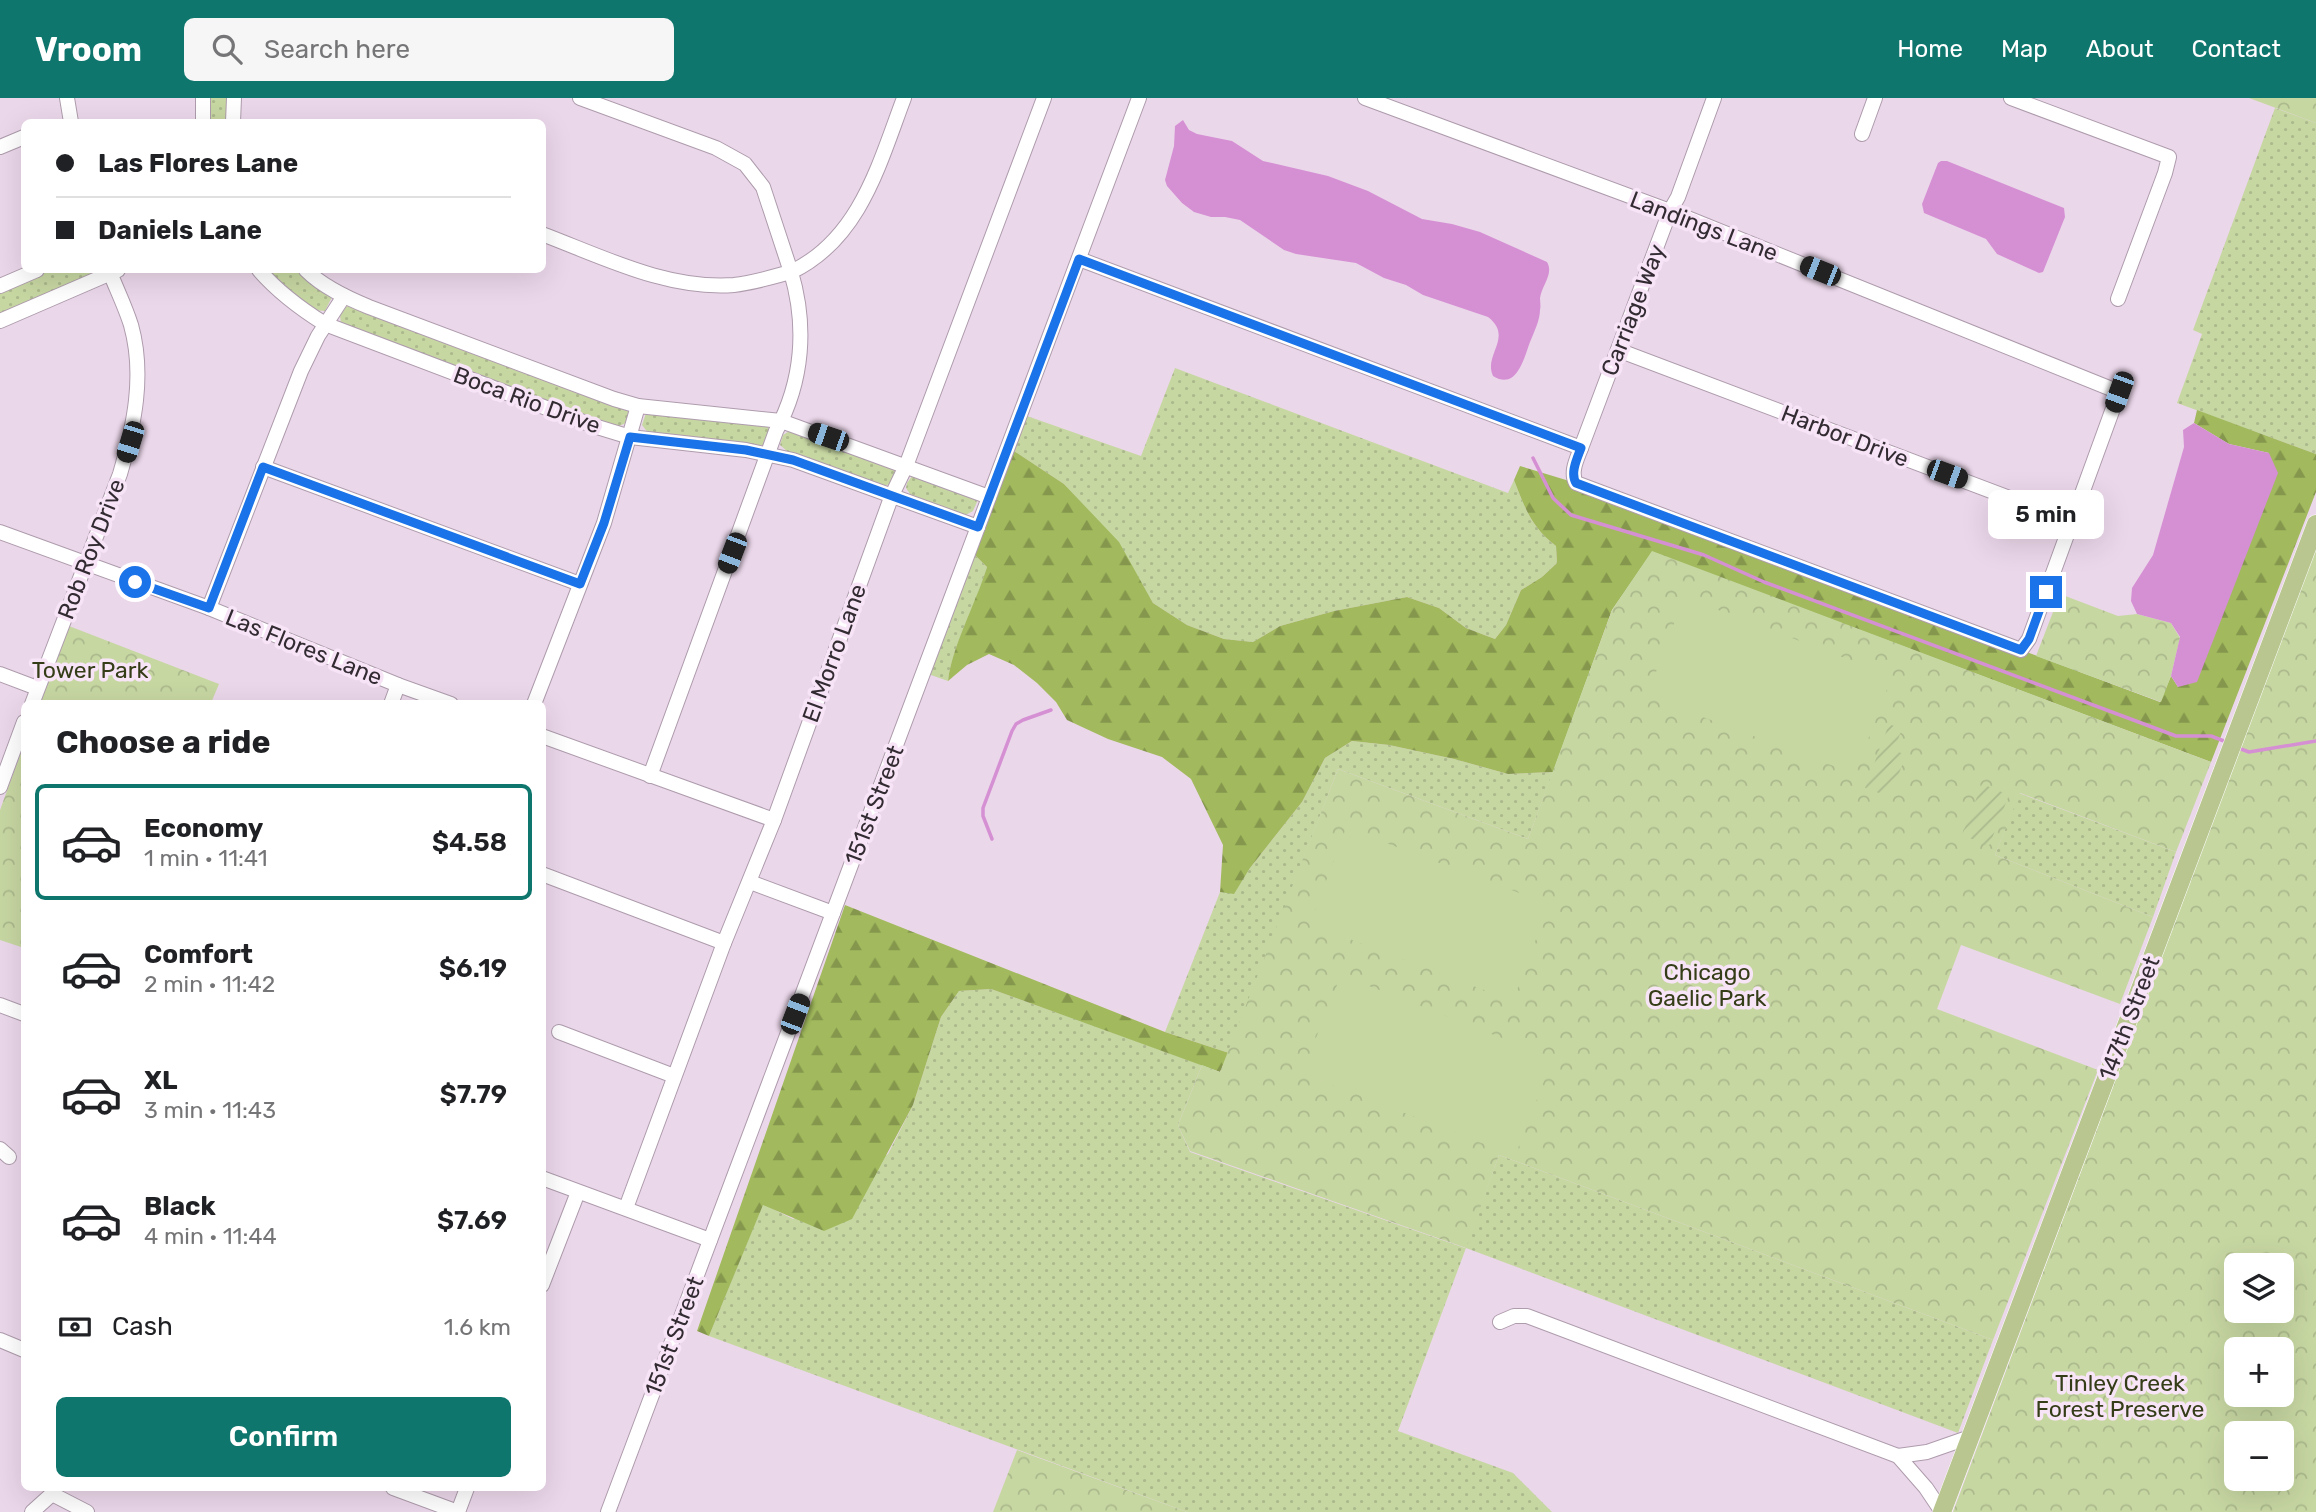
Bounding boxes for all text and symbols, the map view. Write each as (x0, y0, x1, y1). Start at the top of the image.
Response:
search box (184, 18, 674, 81)
text: Vroom (35, 30, 142, 69)
icon: search (208, 30, 246, 68)
text: Search here (264, 34, 410, 65)
text: Home (1897, 35, 1963, 63)
text: Map (2001, 35, 2048, 63)
text: About (2086, 35, 2154, 63)
text: Contact (2192, 35, 2281, 63)
text: Las Flores Lane (98, 148, 298, 179)
street label: Landings Lane (1626, 185, 1782, 267)
text: Daniels Lane (98, 215, 262, 246)
street label: Carriage Way (1595, 240, 1671, 380)
car (1797, 253, 1844, 289)
street label: Boca Rio Drive (450, 360, 604, 440)
car (2102, 369, 2137, 415)
street label: Harbor Drive (1777, 399, 1913, 473)
car (114, 419, 147, 465)
car (805, 420, 852, 454)
car (1924, 457, 1971, 491)
street label: Rob Roy Drive (51, 475, 131, 623)
callout: 5 min (1988, 490, 2104, 540)
text: 5 min (2015, 500, 2077, 528)
car (715, 530, 750, 576)
route start (119, 566, 151, 598)
route end (2030, 576, 2062, 608)
street label: El Morro Lane (796, 580, 872, 726)
street label: Las Flores Lane (222, 603, 386, 691)
park label: Tower Park (32, 656, 148, 684)
text: Choose a ride (56, 723, 270, 761)
street label: 151st Street (838, 741, 910, 869)
icon: car (60, 811, 123, 874)
text: Economy (144, 813, 263, 844)
text: $4.58 (432, 827, 507, 858)
text: 1 min · 11:41 (144, 844, 268, 872)
icon: car (60, 937, 123, 1000)
text: Comfort (144, 939, 253, 970)
street label: 147th Street (2093, 952, 2165, 1084)
text: $6.19 (439, 953, 507, 984)
park label: Chicago Gaelic Park (1648, 958, 1766, 1012)
text: 2 min · 11:42 (144, 970, 275, 998)
car (778, 991, 813, 1037)
icon: car (60, 1063, 123, 1126)
text: XL (144, 1065, 177, 1096)
text: $7.79 (440, 1079, 507, 1110)
text: 3 min · 11:43 (144, 1096, 276, 1124)
icon: car (60, 1189, 123, 1252)
text: Black (144, 1191, 216, 1222)
text: $7.69 (437, 1205, 507, 1236)
text: 4 min · 11:44 (144, 1222, 277, 1250)
map controls (2224, 1253, 2294, 1491)
button: layers (2224, 1253, 2294, 1323)
street label: 151st Street (638, 1272, 710, 1400)
icon: cash (56, 1308, 94, 1346)
text: Cash (112, 1311, 173, 1342)
text: 1.6 km (444, 1313, 511, 1341)
button: + (2224, 1337, 2294, 1407)
park label: Tinley Creek Forest Preserve (2036, 1369, 2204, 1423)
button: Confirm (56, 1397, 511, 1477)
button: − (2224, 1421, 2294, 1491)

